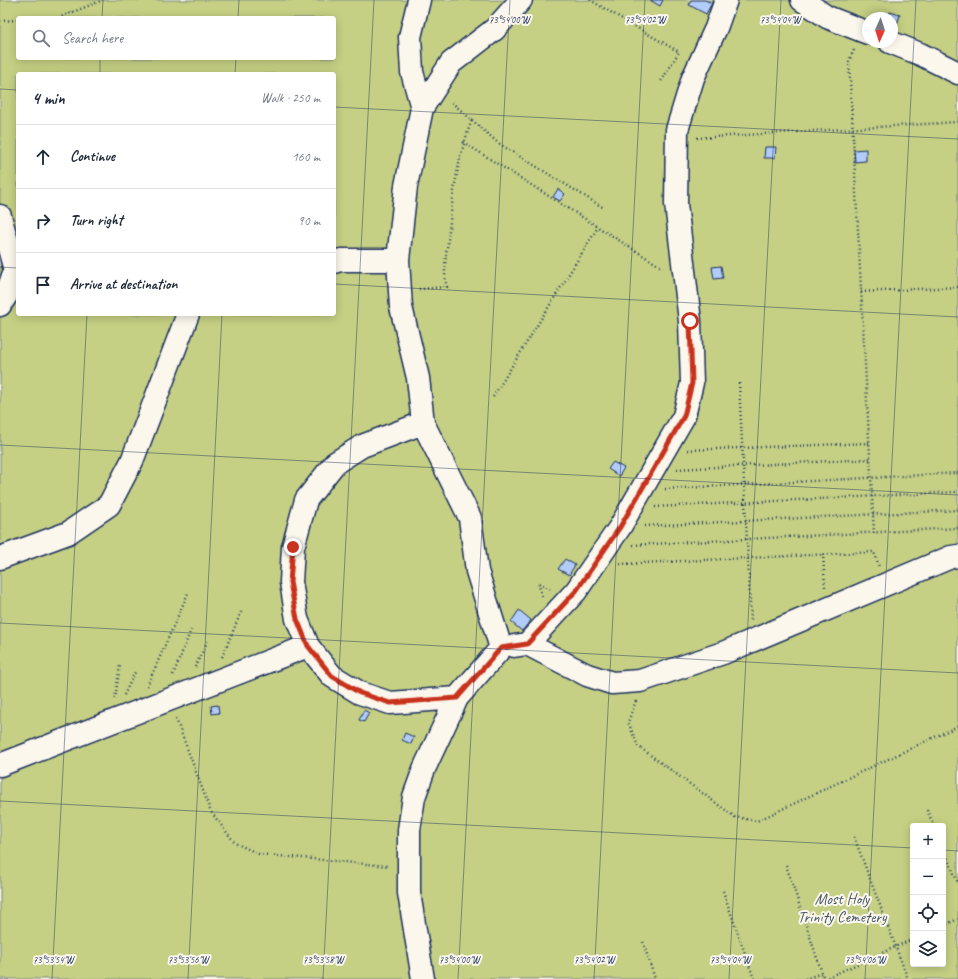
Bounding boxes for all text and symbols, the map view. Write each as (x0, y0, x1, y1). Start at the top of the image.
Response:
north arrow (862, 12, 898, 48)
text: 73°54'00"W (489, 13, 531, 26)
text: 73°54'02"W (625, 13, 667, 26)
text: 73°54'04"W (760, 13, 802, 26)
search box (16, 16, 336, 60)
icon: search (30, 27, 52, 49)
text: Search here (62, 29, 123, 48)
text: 4 min (32, 88, 65, 109)
text: Walk · 250 m (261, 90, 320, 106)
icon: ahead (32, 146, 54, 168)
text: Continue (70, 147, 115, 166)
text: 160 m (292, 149, 320, 165)
icon: right (32, 210, 54, 232)
text: Turn right (70, 211, 123, 230)
text: 90 m (298, 213, 320, 229)
icon: arrive (32, 274, 54, 296)
text: Arrive at destination (70, 275, 177, 294)
route start (681, 312, 699, 330)
route end (284, 538, 302, 556)
map controls (910, 823, 946, 967)
button: + (910, 823, 946, 859)
button: − (910, 859, 946, 895)
park label: Most Holy Trinity Cemetery (797, 889, 888, 927)
button: locate (910, 895, 946, 931)
button: layers (910, 931, 946, 967)
text: 73°53'54"W (33, 953, 75, 966)
text: 73°53'56"W (168, 953, 210, 966)
text: 73°53'58"W (303, 953, 345, 966)
text: 73°54'00"W (439, 953, 481, 966)
text: 73°54'02"W (574, 953, 616, 966)
text: 73°54'04"W (710, 953, 752, 966)
text: 73°54'06"W (845, 953, 887, 966)

